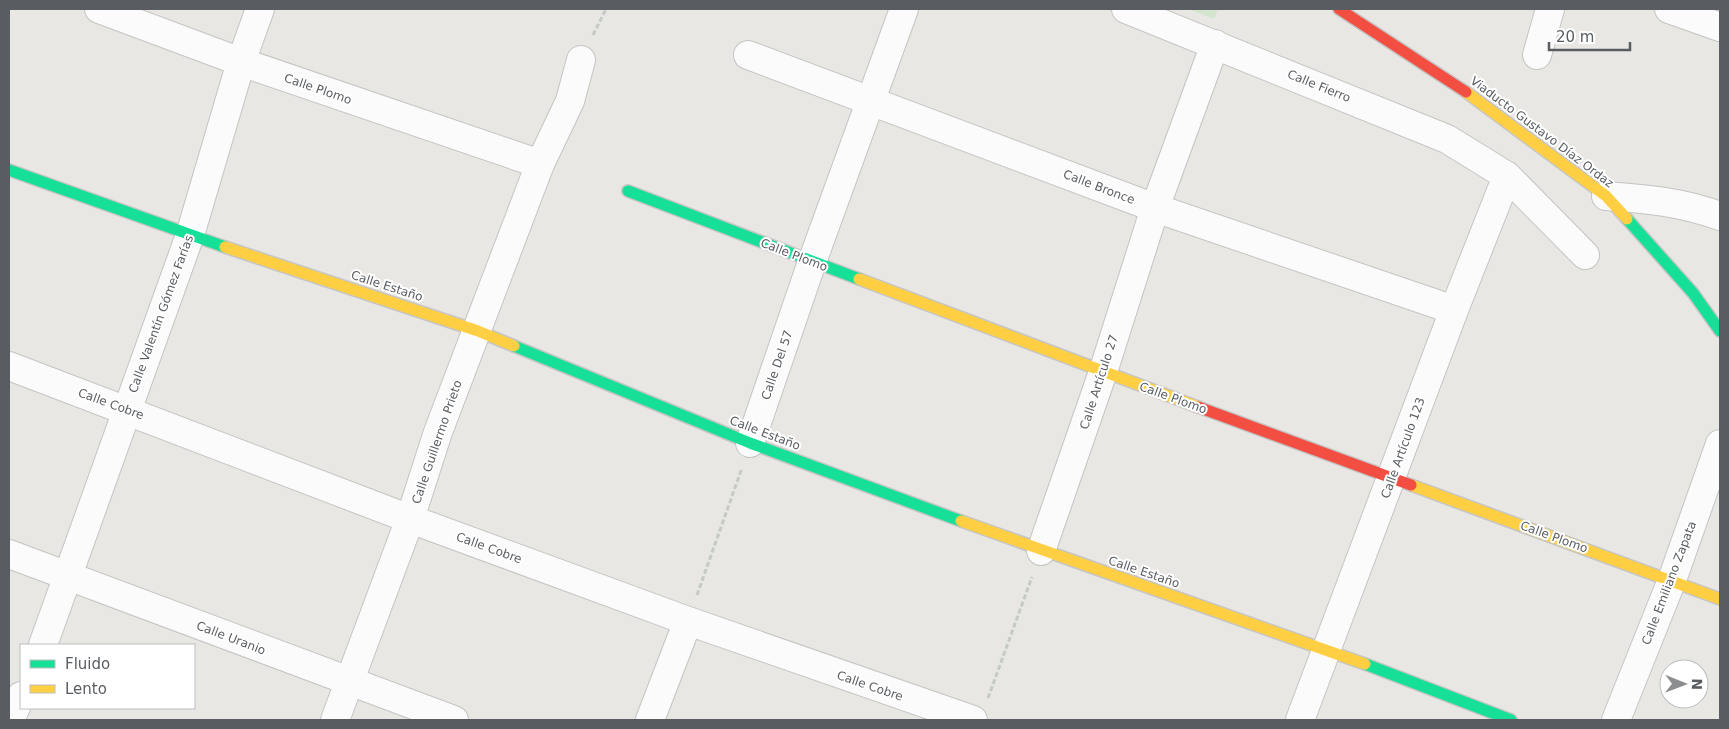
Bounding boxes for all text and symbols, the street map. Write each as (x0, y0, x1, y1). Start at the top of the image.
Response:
scale bar (1549, 20, 1630, 52)
text: 20 m (1556, 28, 1594, 46)
street label: Calle Fierro (1285, 67, 1353, 105)
street label: Calle Plomo (282, 71, 354, 107)
street label: Viaducto Gustavo Díaz Ordaz (1468, 74, 1616, 190)
street label: Calle Bronce (1061, 167, 1137, 207)
street label: Calle Valentín Gómez Farías (126, 233, 196, 395)
street label: Calle Plomo (759, 236, 829, 274)
street label: Calle Estaño (349, 268, 425, 304)
street label: Calle Del 57 (759, 328, 795, 402)
street label: Calle Artículo 27 (1077, 333, 1121, 431)
street label: Calle Guillermo Prieto (409, 378, 465, 506)
street label: Calle Plomo (1137, 379, 1209, 417)
street label: Calle Cobre (76, 386, 146, 422)
street label: Calle Artículo 123 (1378, 396, 1428, 500)
street label: Calle Estaño (728, 413, 802, 453)
street label: Calle Plomo (1518, 518, 1590, 556)
street label: Calle Emiliano Zapata (1639, 519, 1699, 647)
street label: Calle Cobre (454, 530, 524, 566)
street label: Calle Estaño (1107, 553, 1181, 591)
street label: Calle Uranio (194, 618, 268, 658)
legend (20, 644, 195, 709)
text: Fluido (65, 655, 110, 673)
north arrow (1659, 659, 1709, 709)
street label: Calle Cobre (835, 668, 905, 704)
text: N (1689, 678, 1705, 690)
text: Lento (65, 680, 107, 698)

